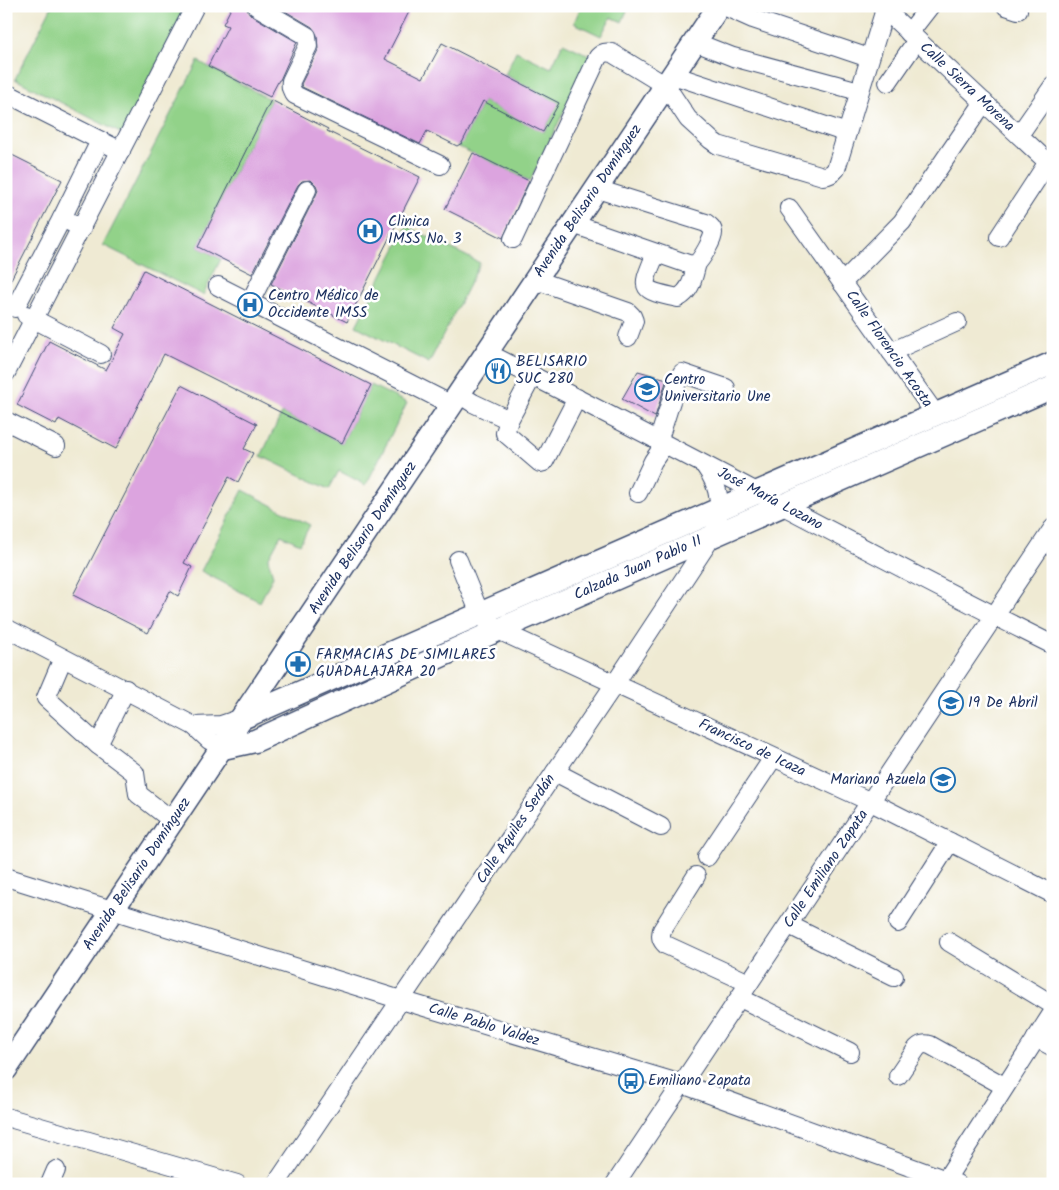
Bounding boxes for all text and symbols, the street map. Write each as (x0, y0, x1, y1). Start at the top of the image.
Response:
street label: Calle Sierra Morena (914, 36, 1020, 138)
street label: Avenida Belisario Domínguez (528, 119, 649, 282)
place label: Clinica IMSS No. 3 (388, 210, 462, 251)
hospital icon: Clinica IMSS No. 3 (357, 218, 383, 244)
place label: Centro Médico de Occidente IMSS (268, 284, 379, 325)
street label: Calle Florencio Acosta (839, 285, 939, 413)
hospital icon: Centro Médico de Occidente IMSS (237, 292, 263, 318)
place label: BELISARIO SUC 280 (516, 350, 587, 391)
restaurant icon: BELISARIO SUC 280 (485, 358, 511, 384)
place label: Centro Universitario Une (664, 368, 771, 409)
school or university icon: Centro Universitario Une (634, 376, 660, 402)
street label: Avenida Belisario Domínguez (303, 456, 424, 619)
street label: José María Lozano (713, 461, 827, 537)
street label: Calzada Juan Pablo II (570, 529, 706, 607)
place label: FARMACIAS DE SIMILARES GUADALAJARA 20 (316, 643, 496, 684)
pharmacy icon: FARMACIAS DE SIMILARES GUADALAJARA 20 (285, 651, 311, 677)
school or university icon: 19 De Abril (938, 690, 964, 716)
place label: 19 De Abril (968, 691, 1038, 715)
street label: Francisco de Icaza (694, 713, 810, 783)
school or university icon: Mariano Azuela (930, 767, 956, 793)
place label: Mariano Azuela (830, 768, 926, 792)
street label: Calle Aquiles Serdán (470, 769, 562, 889)
street label: Avenida Belisario Domínguez (77, 792, 198, 955)
street label: Calle Emiliano Zapata (777, 805, 875, 933)
street label: Calle Pablo Valdez (425, 997, 543, 1053)
bus stop icon: Emiliano Zapata (618, 1068, 644, 1094)
place label: Emiliano Zapata (648, 1069, 751, 1093)

